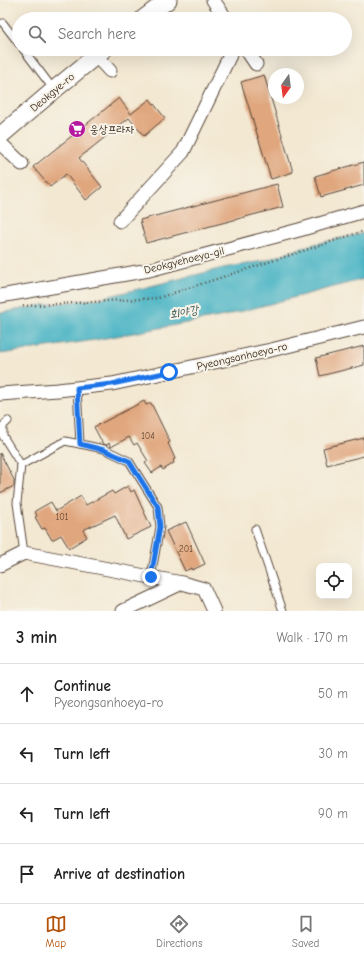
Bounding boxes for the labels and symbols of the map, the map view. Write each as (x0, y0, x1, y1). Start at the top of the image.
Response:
north arrow (268, 68, 304, 104)
street label: Deokgye-ro (28, 70, 77, 115)
supermarket icon: 웅상프라자 (67, 119, 87, 139)
place label: 웅상프라자 (90, 123, 134, 136)
street label: Deokgyehoeya-gil (143, 244, 226, 277)
water label: 회야강 (168, 302, 201, 322)
street label: Pyeongsanhoeya-ro (196, 340, 289, 373)
route start (160, 363, 178, 381)
house number: 104 (141, 431, 155, 441)
house number: 101 (56, 512, 69, 522)
house number: 201 (179, 544, 193, 554)
route end (142, 568, 160, 586)

